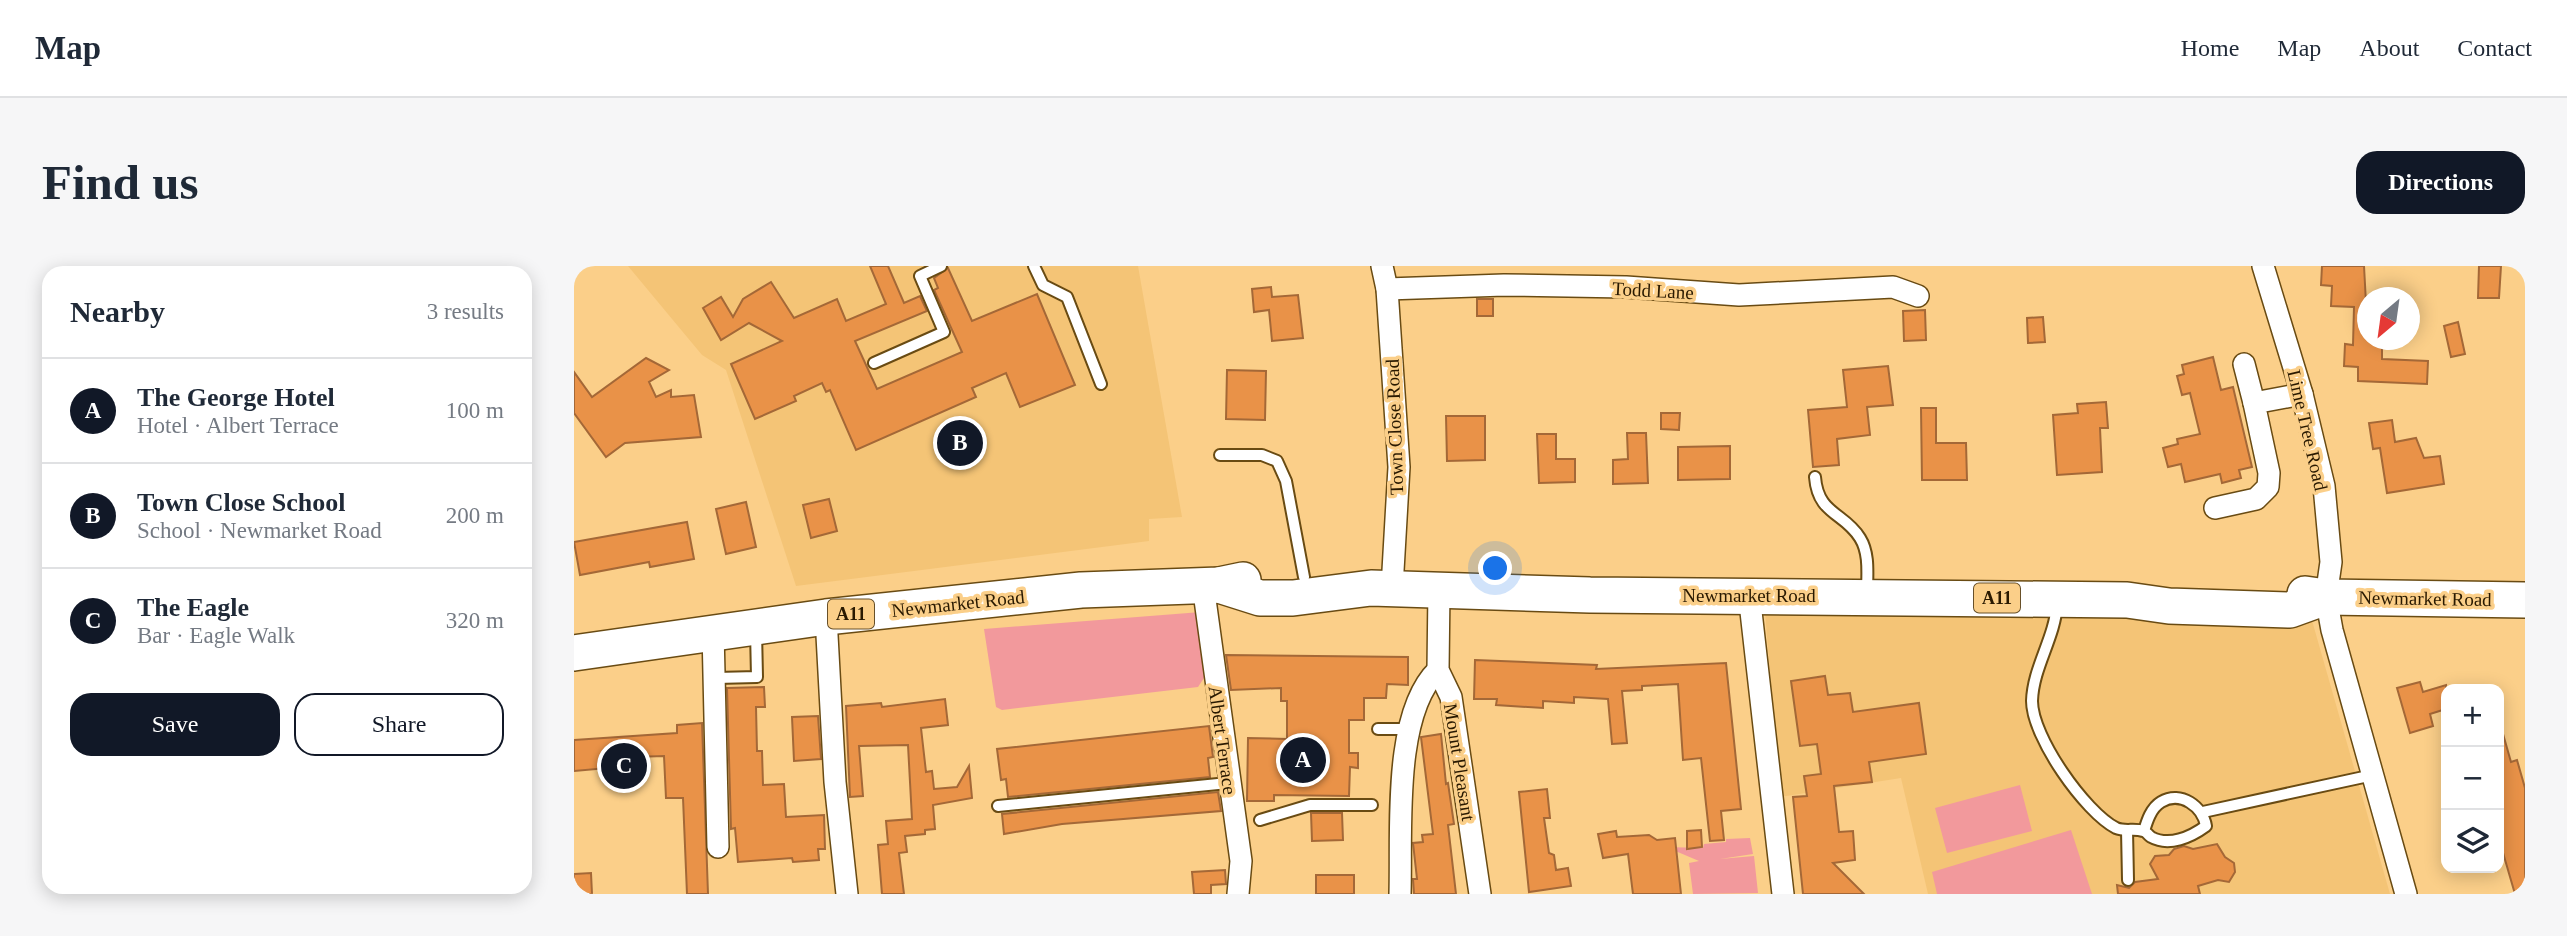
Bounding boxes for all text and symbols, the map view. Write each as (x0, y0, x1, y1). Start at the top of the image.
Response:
text: Map (35, 30, 101, 66)
text: Home (2181, 35, 2239, 61)
text: Map (2277, 35, 2321, 61)
text: About (2359, 35, 2419, 61)
text: Contact (2457, 35, 2532, 61)
button: Directions (2356, 151, 2525, 214)
text: Find us (42, 155, 199, 210)
street label: Todd Lane (1612, 278, 1694, 303)
north arrow (2357, 287, 2420, 350)
text: Nearby (70, 295, 165, 328)
text: 3 results (427, 299, 504, 324)
street label: Town Close Road (1382, 358, 1407, 495)
street label: Lime Tree Road (2283, 368, 2332, 493)
text: The George Hotel (137, 383, 335, 412)
text: A (85, 398, 101, 423)
text: 100 m (446, 398, 504, 423)
text: Hotel · Albert Terrace (137, 413, 339, 438)
pin: B (937, 417, 983, 469)
text: Town Close School (137, 488, 346, 517)
text: B (85, 503, 101, 528)
text: 200 m (446, 503, 504, 528)
text: School · Newmarket Road (137, 518, 382, 543)
your location (1478, 551, 1512, 585)
road number: A11 (1974, 584, 2020, 612)
street label: Newmarket Road (1682, 585, 1816, 606)
street label: Newmarket Road (891, 586, 1026, 621)
street label: Newmarket Road (2358, 587, 2492, 610)
text: The Eagle (137, 593, 249, 622)
road number: A11 (828, 600, 874, 628)
text: C (85, 608, 101, 633)
text: 320 m (446, 608, 504, 633)
text: Bar · Eagle Walk (137, 623, 295, 648)
street label: Albert Terrace (1204, 684, 1241, 796)
map controls (2441, 684, 2504, 873)
button: + (2441, 684, 2504, 747)
button: Save (70, 693, 280, 756)
button: Share (294, 693, 504, 756)
street label: Mount Pleasant (1440, 702, 1479, 823)
pin: A (1280, 734, 1326, 786)
pin: C (601, 740, 647, 792)
button: − (2441, 747, 2504, 810)
button: layers (2441, 810, 2504, 873)

